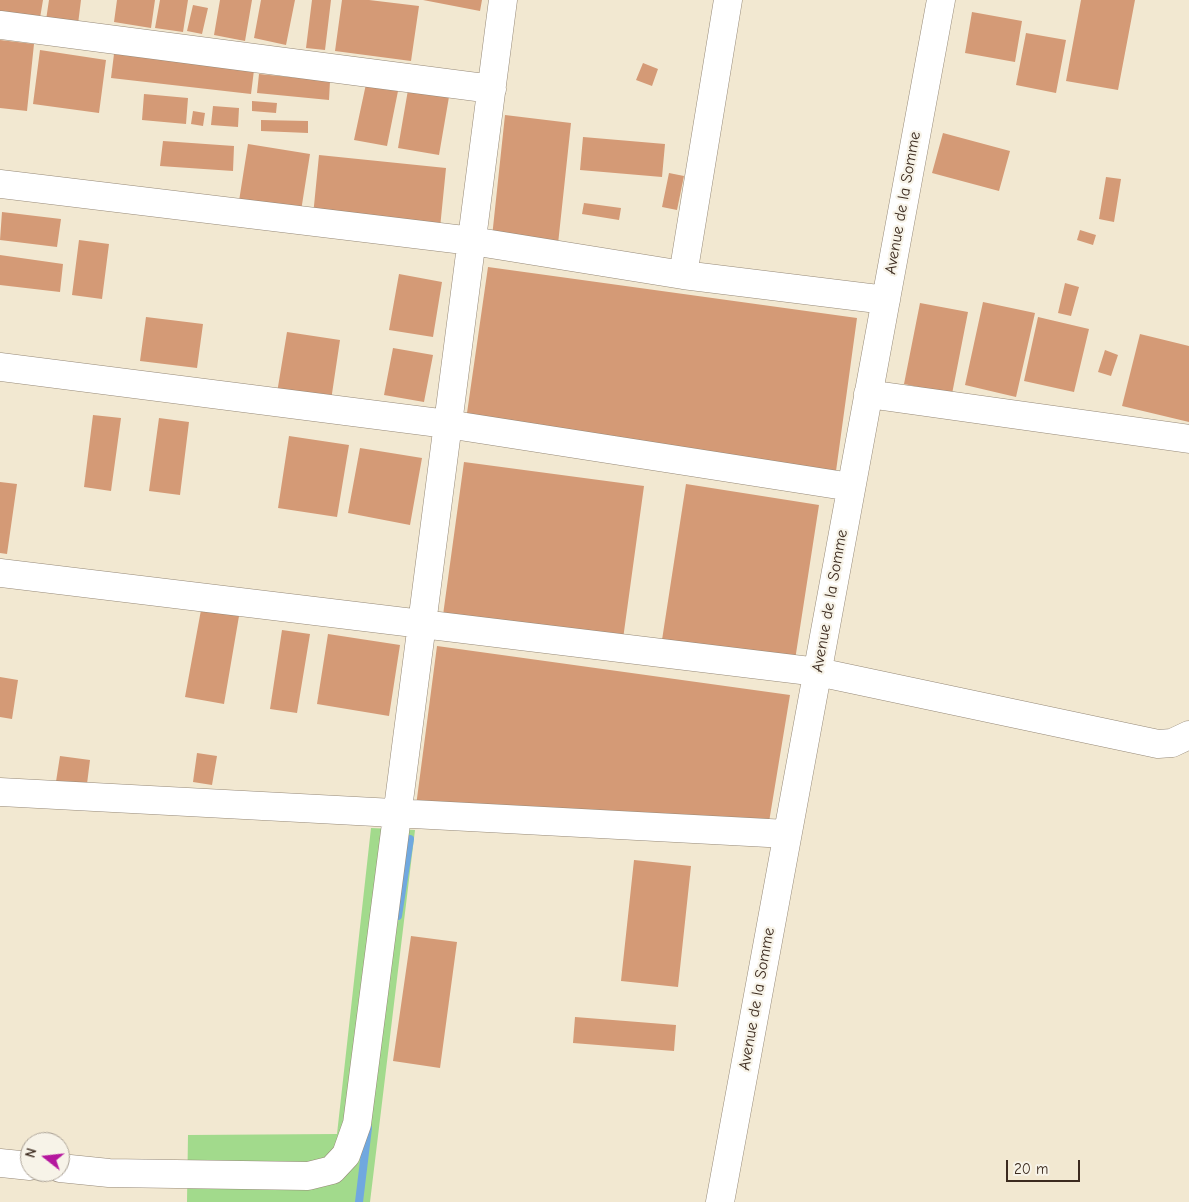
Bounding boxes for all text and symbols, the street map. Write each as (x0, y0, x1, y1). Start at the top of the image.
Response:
street label: Avenue de la Somme (881, 130, 925, 276)
street label: Avenue de la Somme (808, 528, 852, 674)
street label: Avenue de la Somme (735, 926, 779, 1072)
north arrow (20, 1132, 70, 1182)
text: N (22, 1146, 40, 1160)
scale bar (1009, 1150, 1083, 1182)
text: 20 m (1014, 1160, 1048, 1178)

